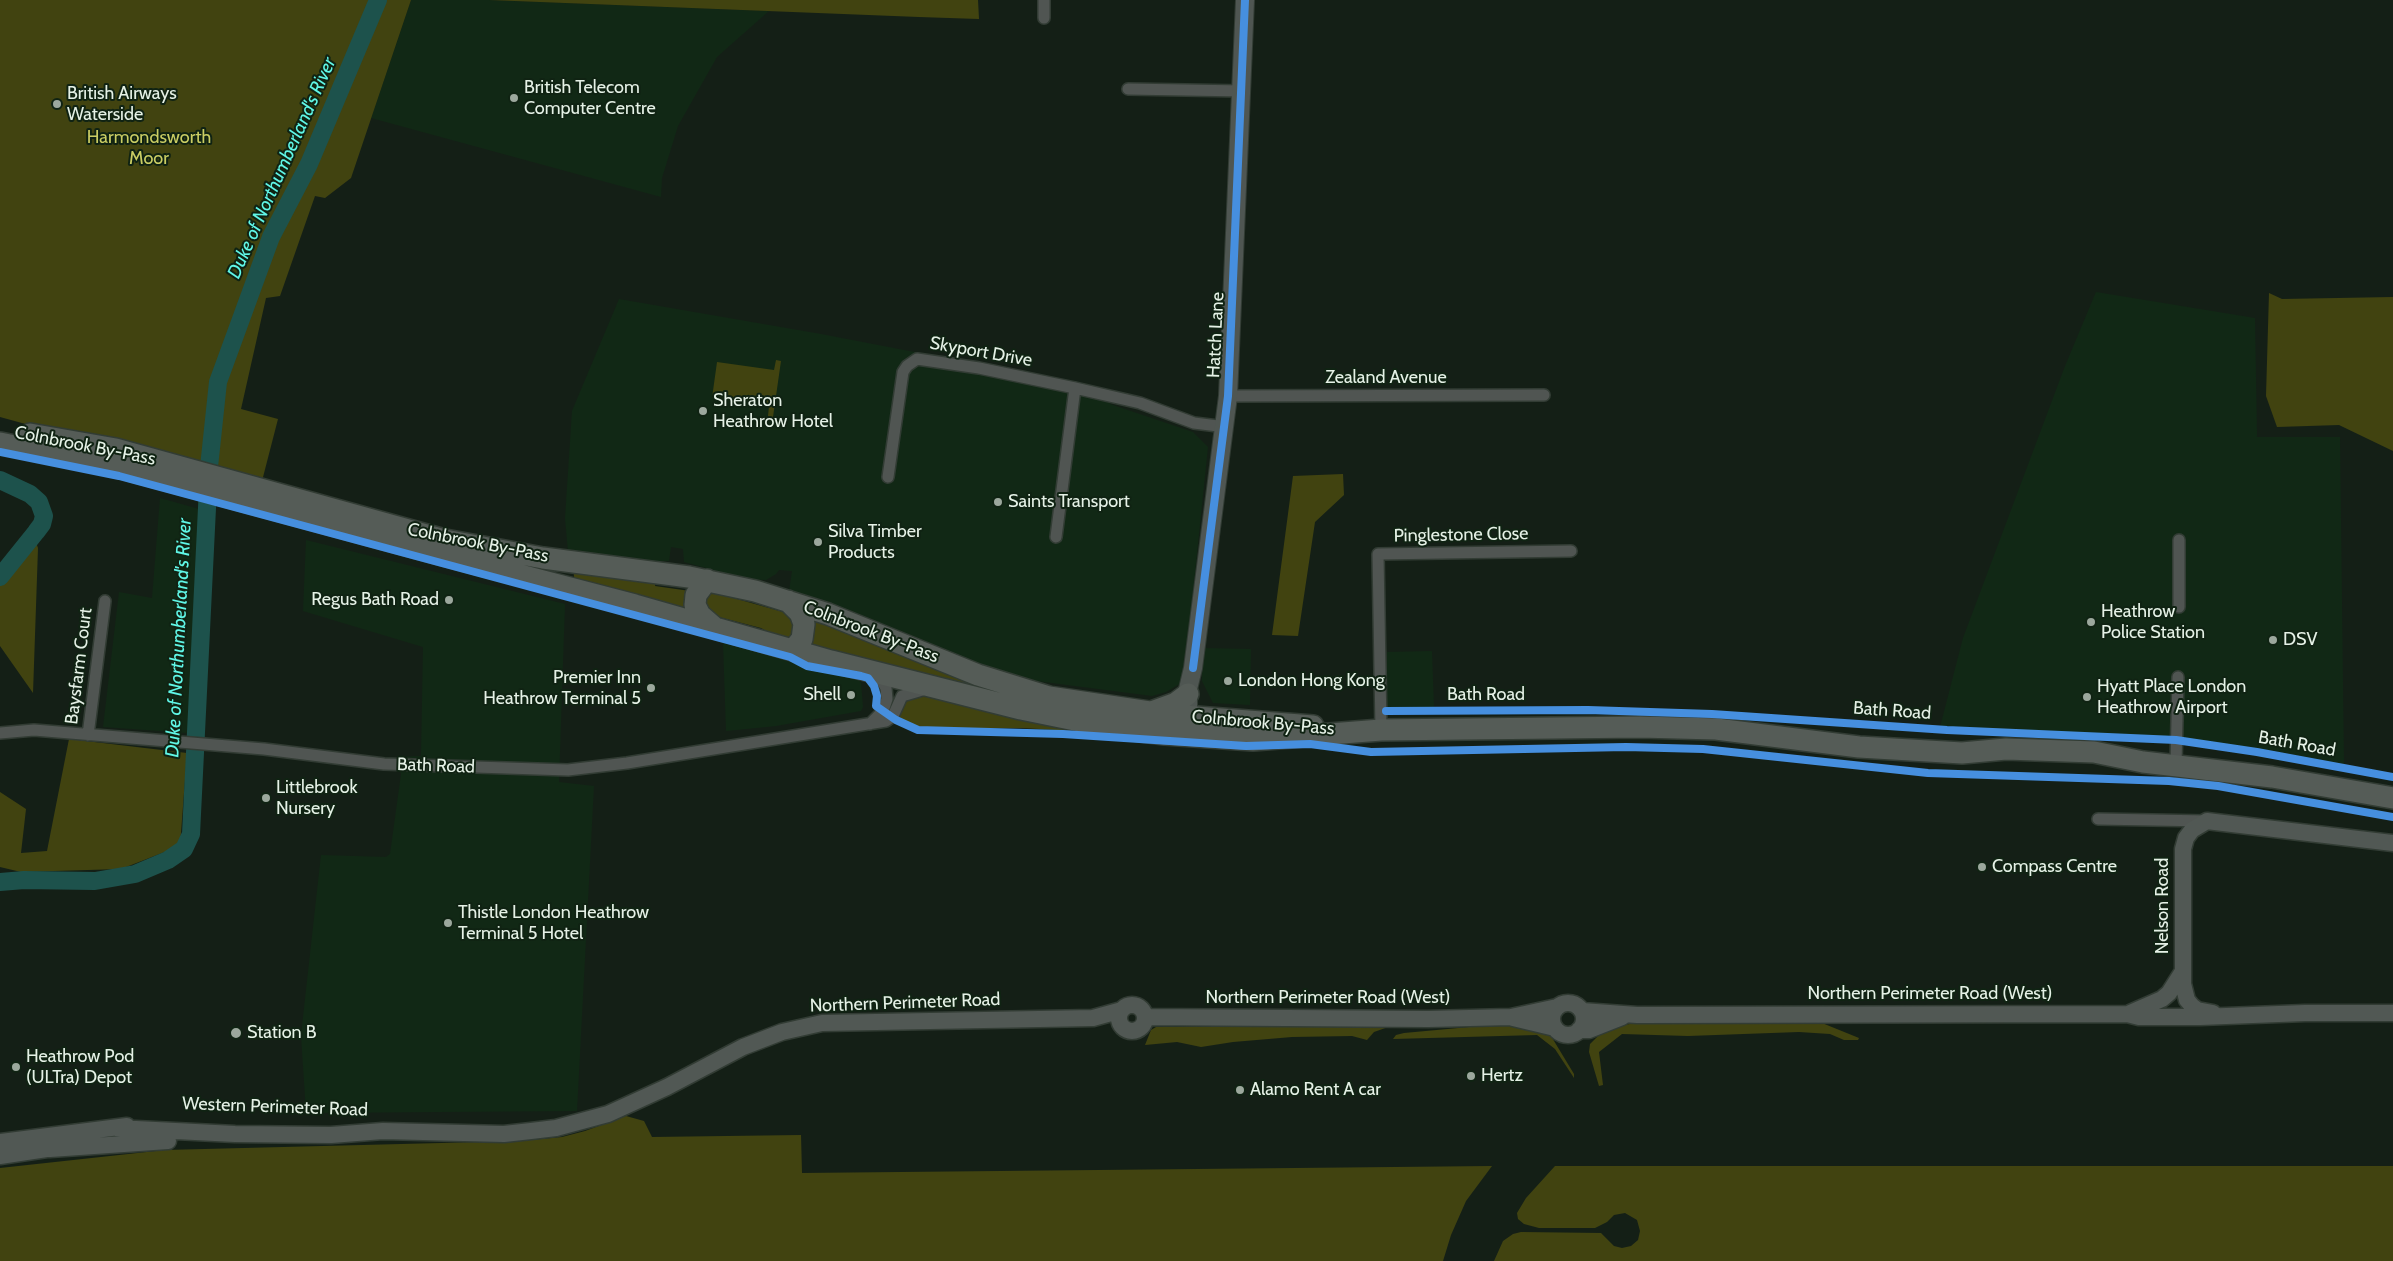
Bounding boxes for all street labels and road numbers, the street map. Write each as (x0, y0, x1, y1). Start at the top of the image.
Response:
street label: Hatch Lane (1203, 292, 1229, 378)
street label: Skyport Drive (928, 332, 1034, 372)
street label: Zealand Avenue (1325, 367, 1447, 389)
street label: Colnbrook By-Pass (13, 422, 157, 470)
street label: Colnbrook By-Pass (406, 519, 550, 567)
street label: Pinglestone Close (1393, 523, 1529, 547)
street label: Colnbrook By-Pass (800, 596, 942, 668)
street label: Baysfarm Court (61, 606, 97, 726)
street label: Bath Road (1447, 684, 1525, 706)
street label: Bath Road (1852, 698, 1932, 724)
street label: Colnbrook By-Pass (1191, 706, 1335, 740)
street label: Bath Road (2257, 727, 2337, 761)
street label: Bath Road (397, 754, 475, 778)
street label: Nelson Road (2152, 858, 2174, 954)
street label: Northern Perimeter Road (West) (1808, 983, 2052, 1005)
street label: Northern Perimeter Road (West) (1206, 987, 1450, 1009)
street label: Northern Perimeter Road (809, 989, 1001, 1017)
street label: Western Perimeter Road (182, 1093, 368, 1121)

